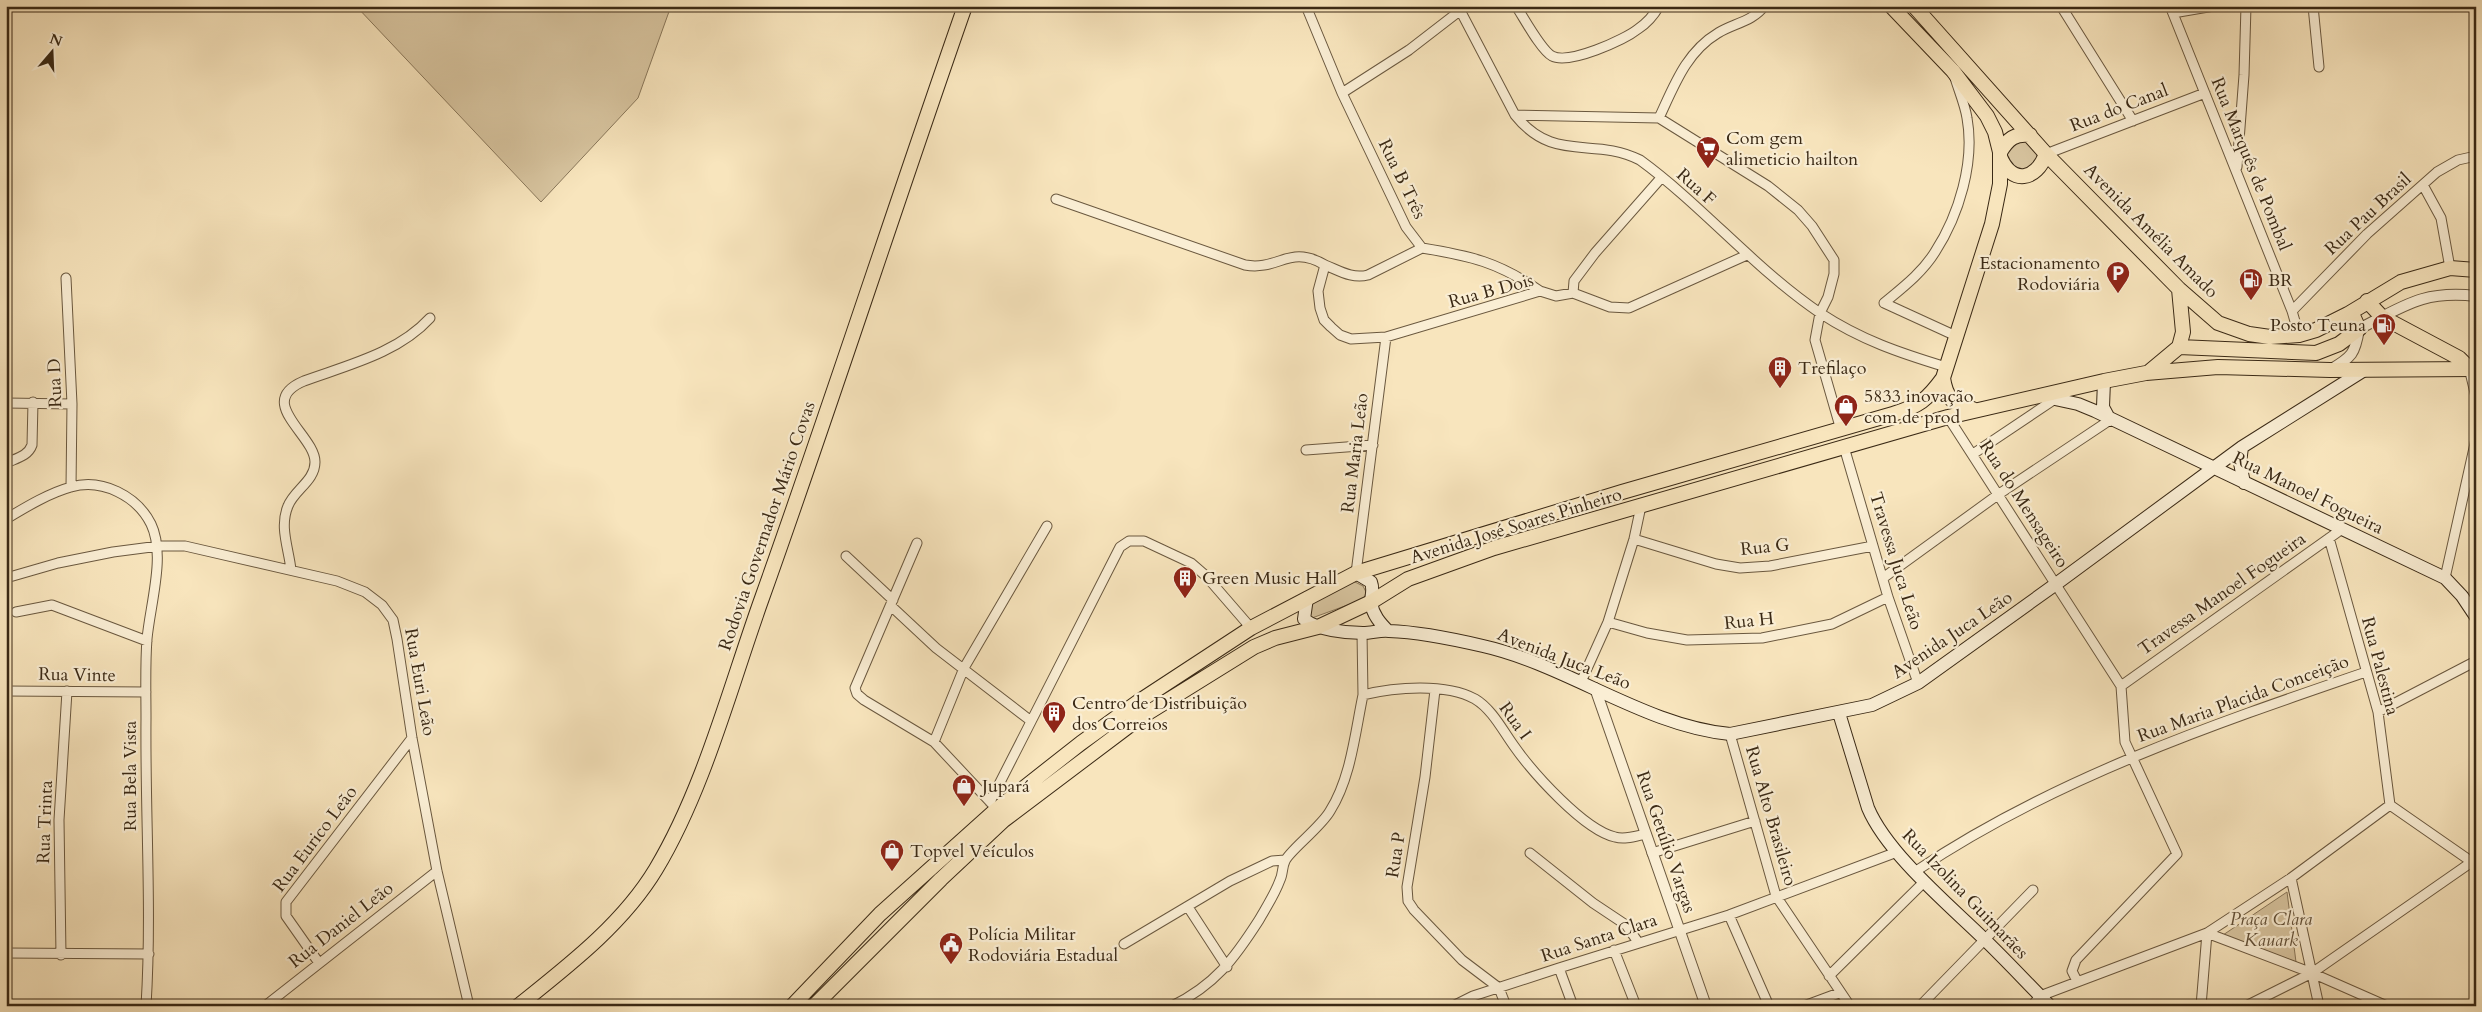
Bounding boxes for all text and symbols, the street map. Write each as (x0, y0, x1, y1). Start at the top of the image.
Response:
north arrow (28, 28, 78, 78)
text: N (47, 29, 65, 51)
street label: Rua Marquês de Pombal (2205, 74, 2297, 255)
street label: Rua do Canal (2066, 78, 2172, 138)
place label: Com gem alimeticio hailton (1726, 126, 1859, 172)
street label: Rua B Três (1372, 135, 1432, 223)
supermarket icon: Com gem alimeticio hailton (1695, 135, 1721, 169)
street label: Avenida Amélia Amado (2078, 158, 2224, 304)
street label: Rua F (1671, 163, 1721, 211)
street label: Rua Pau Brasil (2319, 167, 2417, 261)
place label: Estacionamento Rodoviária (1979, 251, 2100, 297)
parking icon: Estacionamento Rodoviária (2105, 260, 2131, 294)
fuel station icon: BR (2238, 267, 2264, 301)
street label: Rua B Dois (1446, 268, 1536, 314)
place label: BR (2268, 268, 2293, 293)
fuel station icon: Posto Teuna (2371, 312, 2397, 346)
place label: Posto Teuna (2270, 313, 2366, 338)
building icon: Trefilaço (1767, 355, 1793, 389)
place label: Trefilaço (1798, 356, 1867, 381)
street label: Rua D (42, 358, 68, 408)
place label: 5833 inovação com de prod (1864, 384, 1974, 430)
street label: Rua Maria Leão (1335, 391, 1375, 514)
shop icon: 5833 inovação com de prod (1833, 393, 1859, 427)
street label: Rodovia Governador Mário Covas (713, 398, 821, 654)
street label: Rua do Mensageiro (1973, 435, 2075, 573)
street label: Rua Manoel Fogueira (2228, 446, 2388, 540)
street label: Avenida José Soares Pinheiro (1407, 482, 1625, 570)
street label: Travessa Juca Leão (1863, 489, 1929, 633)
street label: Travessa Manoel Fogueira (2133, 526, 2311, 661)
street label: Rua G (1739, 532, 1791, 562)
building icon: Green Music Hall (1172, 565, 1198, 599)
place label: Green Music Hall (1202, 566, 1338, 591)
street label: Avenida Juca Leão (1887, 585, 2018, 685)
street label: Rua H (1723, 606, 1775, 636)
street label: Rua Palestina (2355, 614, 2405, 718)
street label: Avenida Juca Leão (1494, 622, 1635, 696)
street label: Rua Euri Leão (398, 626, 442, 738)
street label: Rua Maria Placida Conceição (2134, 649, 2352, 749)
street label: Rua Vinte (38, 662, 116, 688)
place label: Centro de Distribuição dos Correios (1072, 691, 1247, 737)
street label: Rua I (1493, 697, 1537, 745)
building icon: Centro de Distribuição dos Correios (1041, 700, 1067, 734)
street label: Rua Bela Vista (118, 721, 143, 831)
street label: Rua Alto Brasileiro (1739, 743, 1803, 889)
street label: Rua Getúlio Vargas (1630, 768, 1702, 916)
shop icon: Jupará (951, 773, 977, 807)
place label: Jupará (979, 774, 1030, 799)
street label: Rua Trinta (31, 780, 59, 864)
street label: Rua Eurico Leão (267, 781, 363, 897)
street label: Rua Izolina Guimarães (1896, 823, 2034, 965)
street label: Rua P (1380, 830, 1412, 879)
shop icon: Topvel Veículos (879, 838, 905, 872)
place label: Topvel Veículos (910, 839, 1034, 864)
street label: Rua Daniel Leão (283, 876, 399, 974)
street label: Rua Santa Clara (1538, 907, 1660, 969)
park label: Praça Clara Kauark (2230, 907, 2312, 953)
place label: Polícia Militar Rodoviária Estadual (968, 922, 1119, 968)
public building icon: Polícia Militar Rodoviária Estadual (938, 931, 964, 965)

